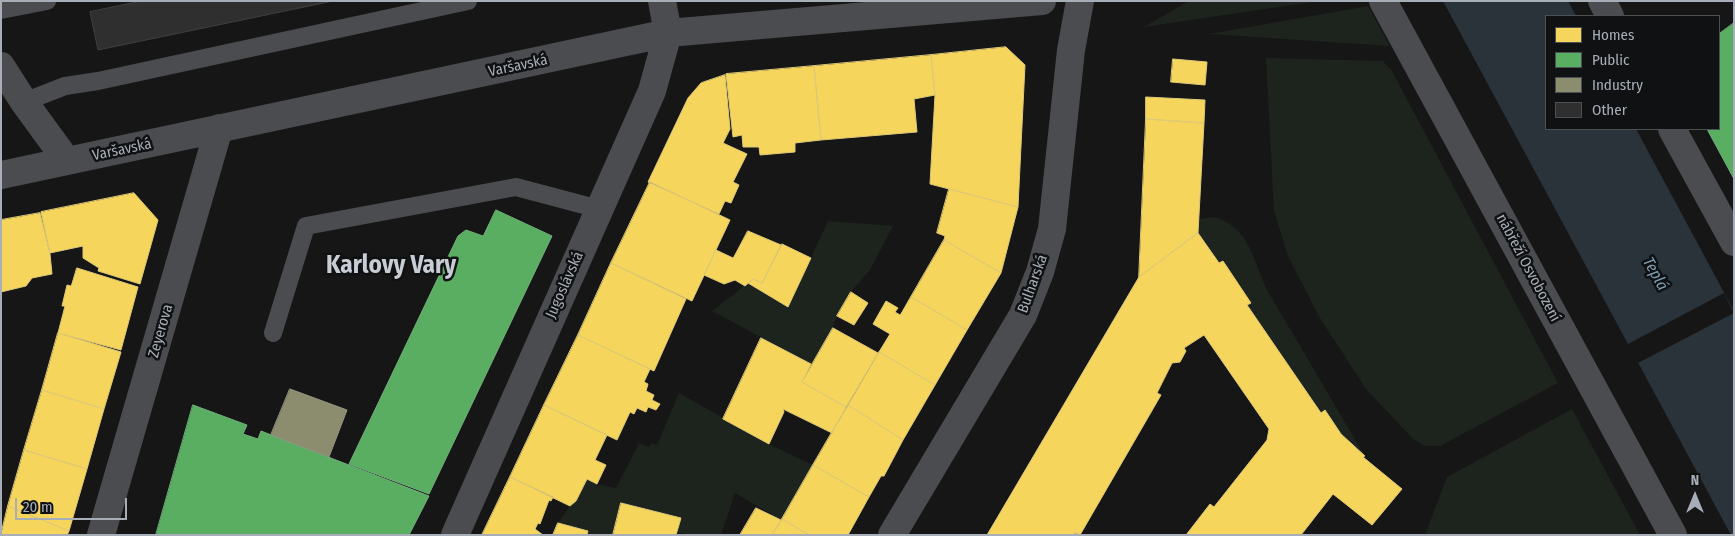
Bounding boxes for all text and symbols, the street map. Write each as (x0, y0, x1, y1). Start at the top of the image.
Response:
legend (1545, 15, 1720, 130)
text: Homes (1592, 26, 1634, 44)
street label: Varšavská (487, 51, 549, 81)
text: Public (1592, 51, 1629, 69)
text: Industry (1592, 76, 1643, 94)
text: Other (1592, 101, 1627, 119)
street label: Varšavská (91, 135, 153, 165)
street label: nábřeží Osvobození (1492, 211, 1564, 325)
street label: Jugoslávská (542, 249, 588, 321)
district label: Karlovy Vary (326, 251, 456, 281)
street label: Bulharská (1014, 252, 1052, 316)
water label: Teplá (1638, 254, 1672, 294)
street label: Zeyerova (145, 302, 177, 360)
north arrow (1670, 471, 1720, 521)
text: N (1691, 472, 1699, 489)
scale bar (18, 488, 130, 520)
text: 20 m (23, 498, 53, 516)

